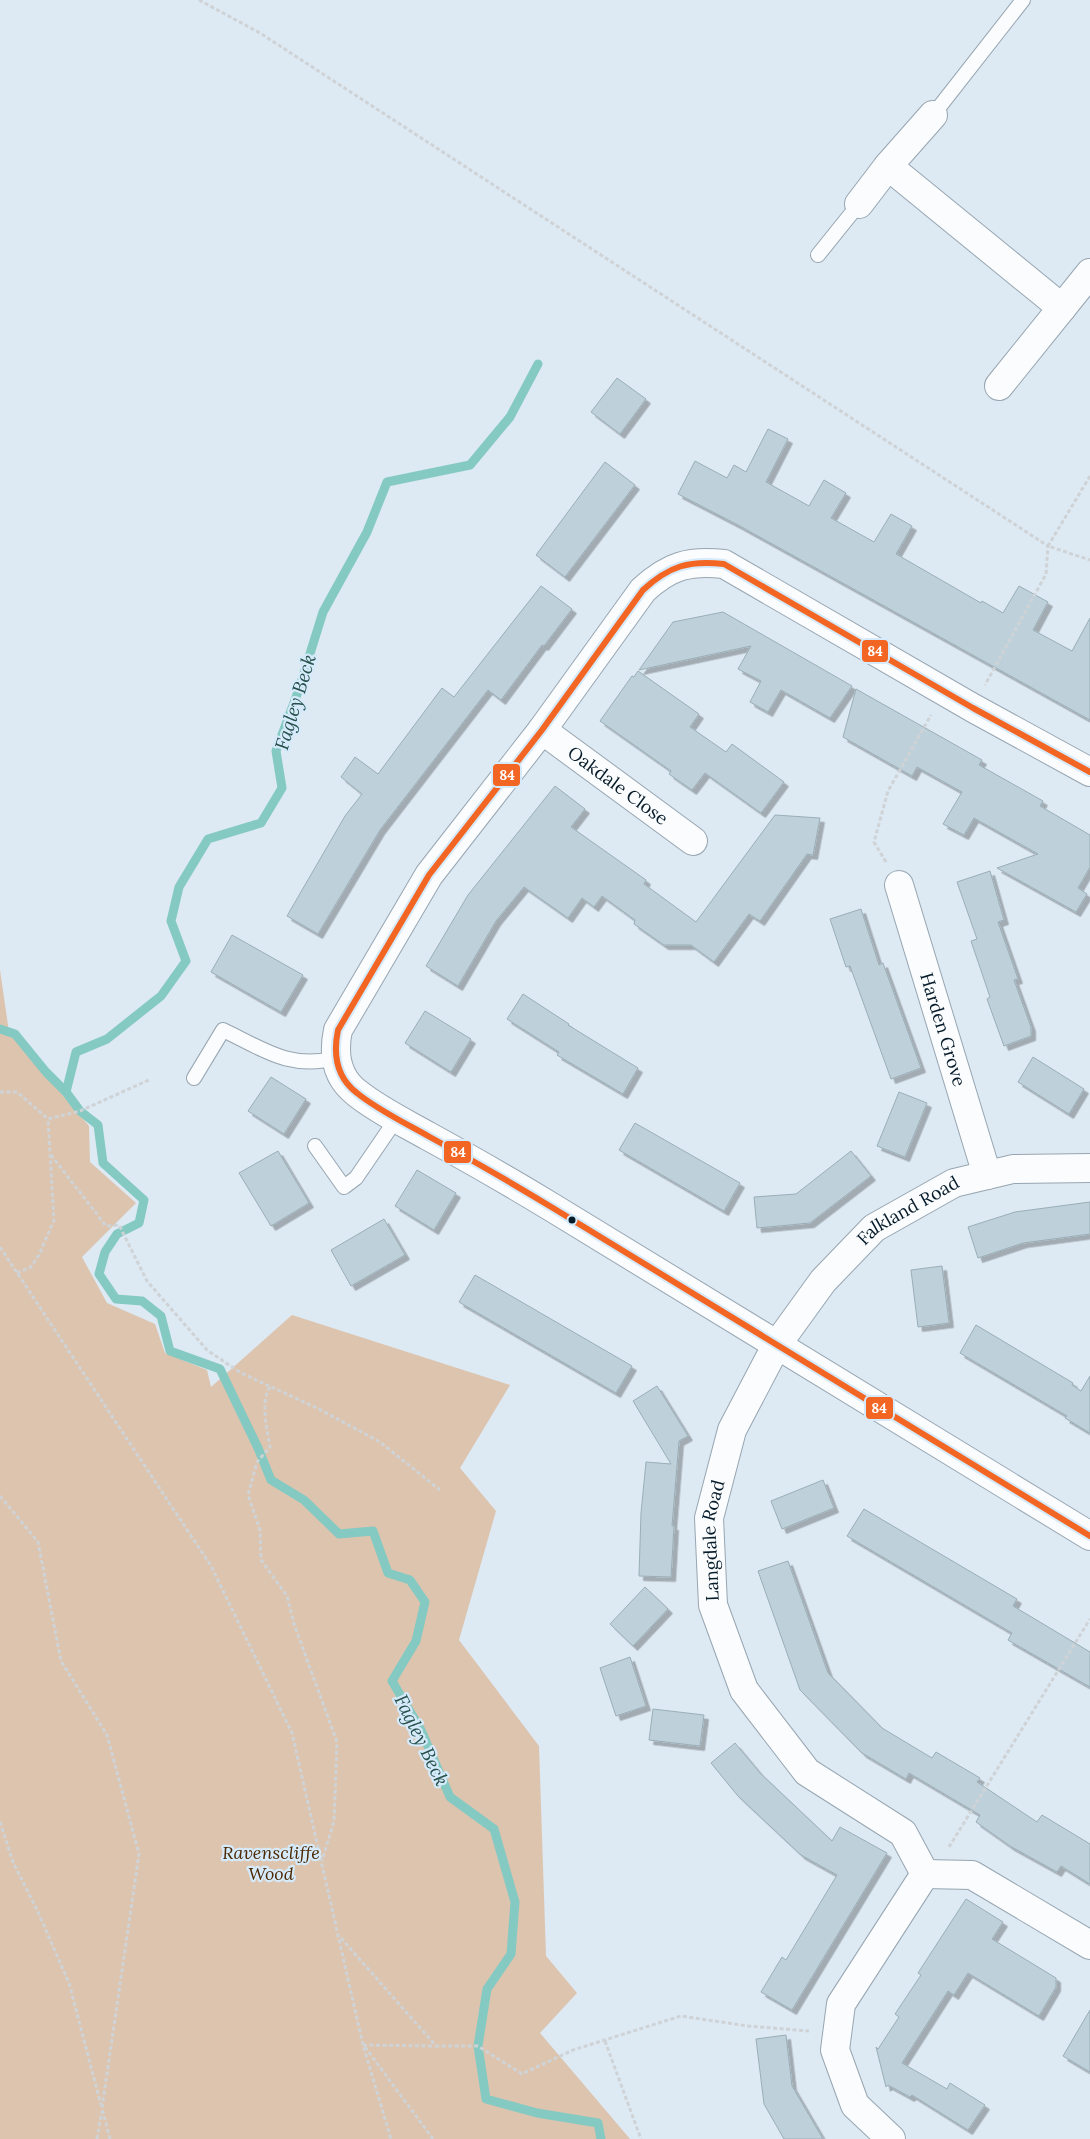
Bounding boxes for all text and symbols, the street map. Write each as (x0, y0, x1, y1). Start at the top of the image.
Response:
line badge: 84 (861, 639, 889, 663)
text: 84 (867, 642, 883, 660)
water label: Fagley Beck (269, 651, 321, 753)
street label: Oakdale Close (563, 741, 673, 830)
line badge: 84 (492, 763, 521, 787)
text: 84 (499, 766, 515, 784)
street label: Harden Grove (915, 970, 971, 1089)
line badge: 84 (443, 1140, 472, 1164)
text: 84 (450, 1143, 466, 1161)
street label: Falkland Road (852, 1170, 963, 1250)
unlabelled marker (567, 1215, 577, 1225)
line badge: 84 (865, 1396, 894, 1420)
text: 84 (871, 1399, 887, 1417)
street label: Langdale Road (697, 1477, 730, 1602)
water label: Fagley Beck (390, 1690, 454, 1790)
park label: Ravenscliffe Wood (222, 1841, 320, 1885)

